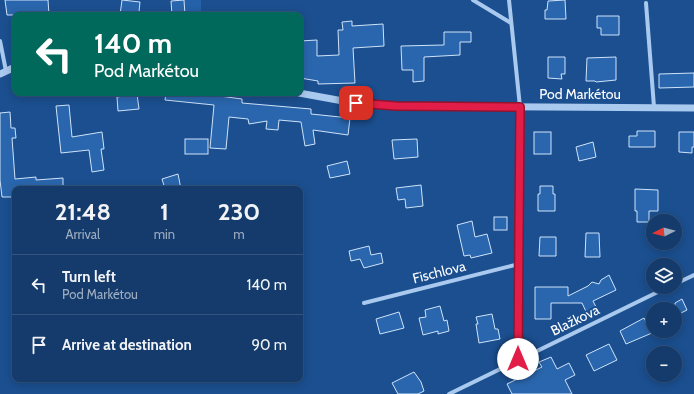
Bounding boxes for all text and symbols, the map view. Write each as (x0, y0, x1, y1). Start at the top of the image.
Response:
text: 140 m (94, 26, 172, 60)
icon: left (28, 28, 80, 80)
text: Pod Markétou (94, 60, 199, 82)
street label: Pod Markétou (539, 85, 621, 103)
pin (339, 86, 373, 120)
icon: arrive (345, 92, 367, 114)
text: 21:48 (55, 197, 111, 226)
text: 1 (160, 197, 169, 226)
text: 230 (218, 197, 260, 226)
north arrow (646, 214, 682, 250)
map controls (646, 214, 682, 382)
text: Arrival (66, 226, 100, 242)
text: min (154, 226, 175, 242)
text: m (233, 226, 245, 242)
street label: Fischlova (410, 257, 468, 287)
button: layers (646, 258, 682, 294)
text: Turn left (62, 268, 116, 286)
icon: left (28, 274, 50, 296)
text: 140 m (246, 276, 287, 294)
text: Pod Markétou (62, 286, 138, 302)
street label: Blažkova (548, 300, 603, 339)
button: + (646, 302, 682, 338)
icon: arrive (28, 334, 50, 356)
text: Arrive at destination (62, 336, 192, 354)
text: 90 m (251, 336, 287, 354)
position arrow (497, 338, 539, 380)
button: − (646, 346, 682, 382)

